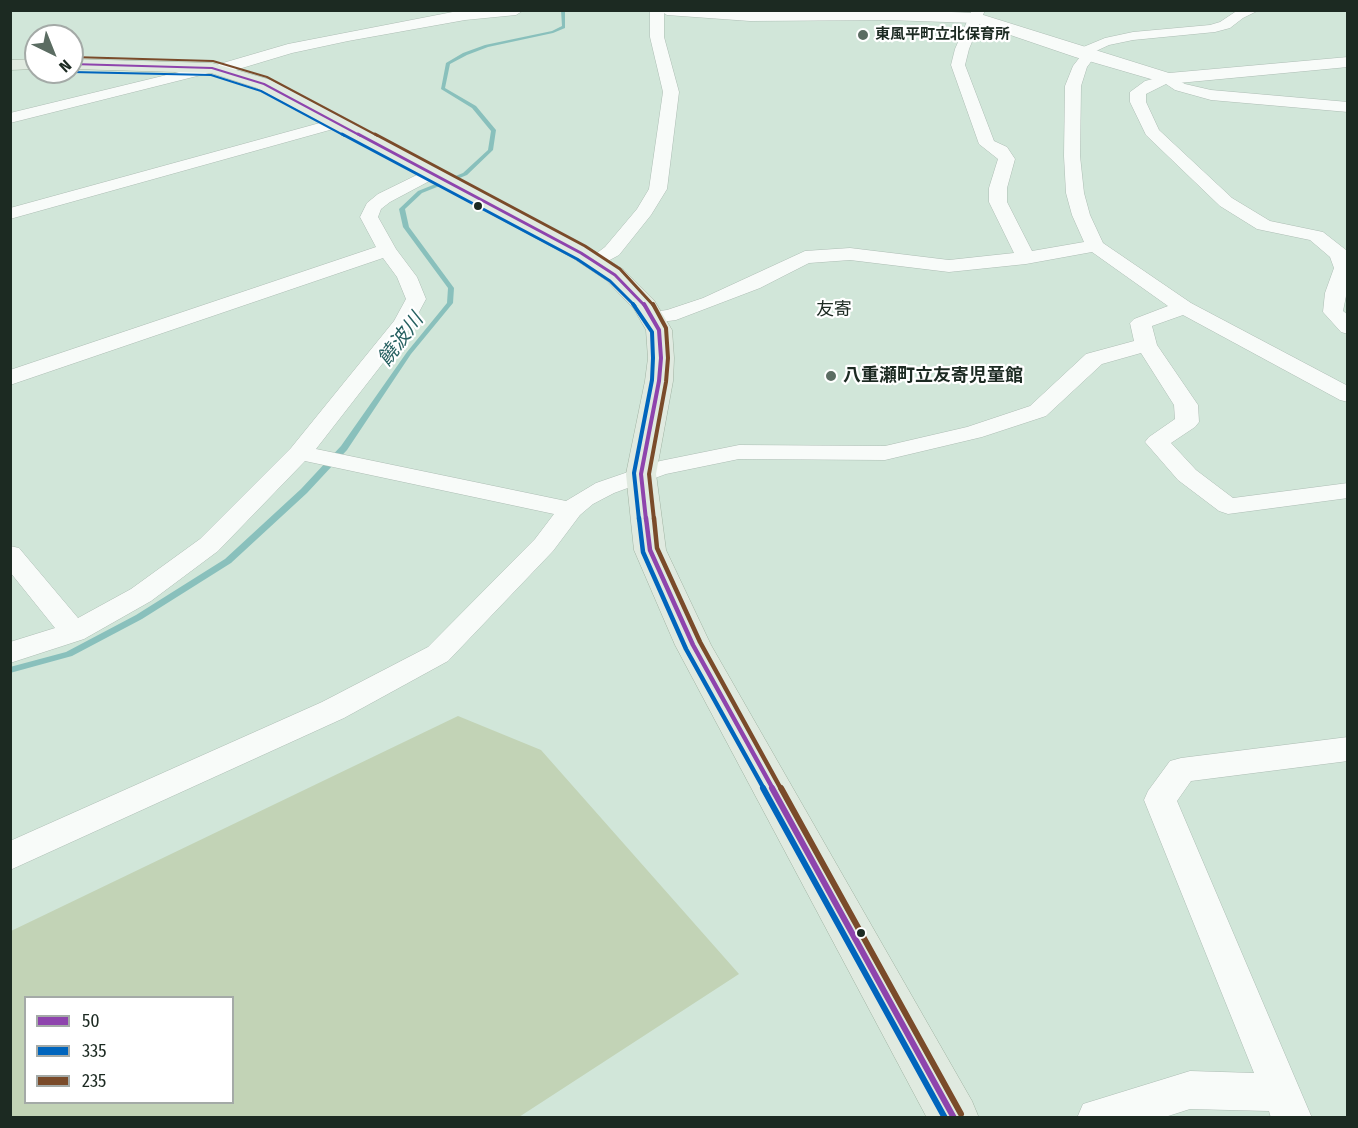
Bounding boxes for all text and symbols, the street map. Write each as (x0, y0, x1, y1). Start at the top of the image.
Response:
north arrow (24, 24, 84, 84)
place label: 東風平町立北保育所 (875, 26, 1010, 44)
marker: 東風平町立北保育所 (856, 28, 870, 42)
text: N (55, 56, 75, 76)
unlabelled marker (472, 200, 484, 212)
district label: 友寄 (816, 299, 852, 321)
water label: 饒波川 (373, 309, 429, 371)
place label: 八重瀬町立友寄児童館 (843, 365, 1023, 387)
marker: 八重瀬町立友寄児童館 (824, 369, 838, 383)
unlabelled marker (855, 927, 867, 939)
legend (24, 996, 234, 1104)
text: 50 (82, 1010, 100, 1032)
text: 335 (82, 1040, 107, 1062)
text: 235 (82, 1070, 106, 1092)

